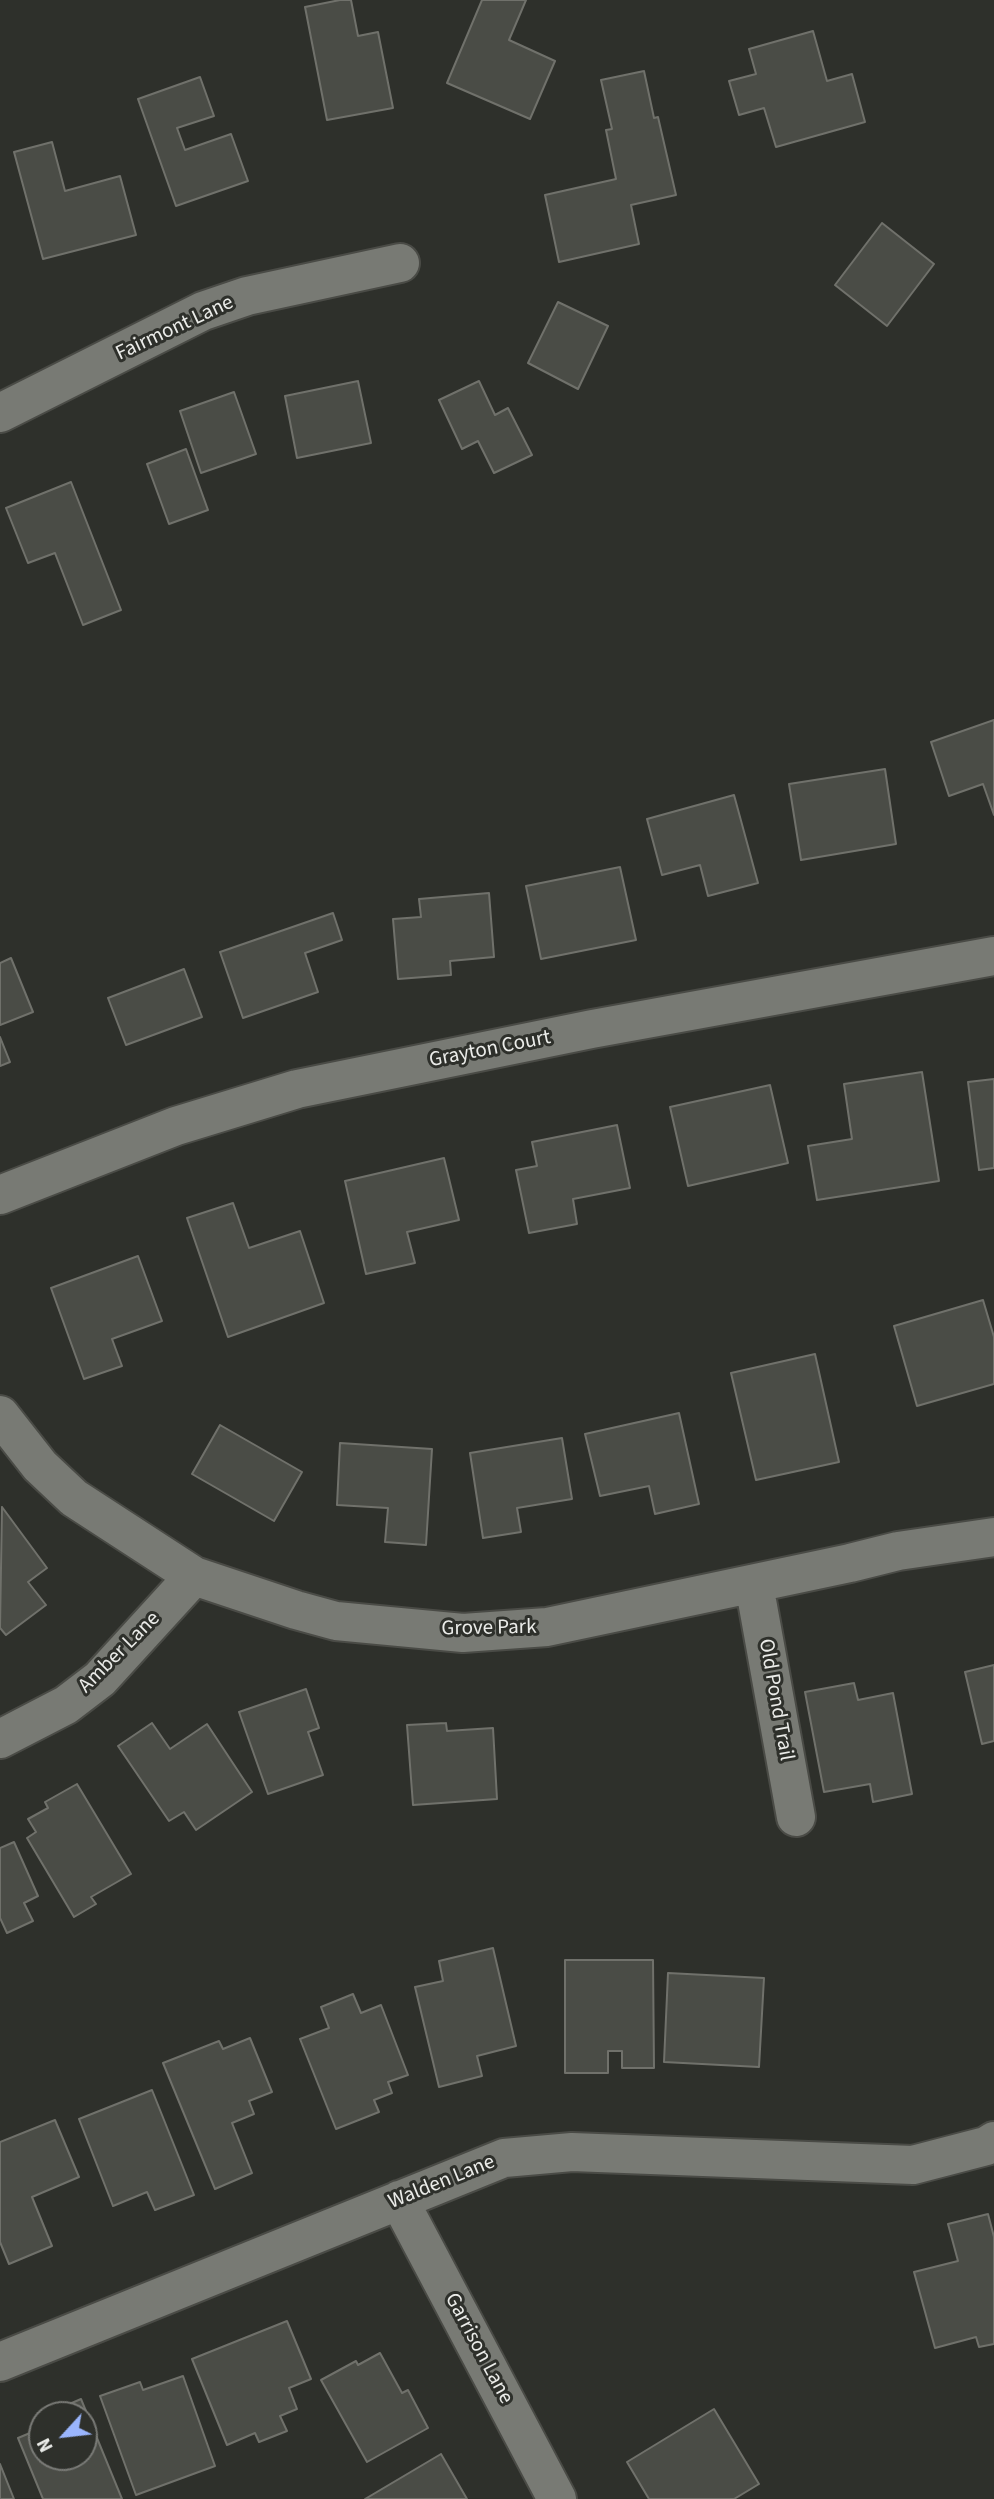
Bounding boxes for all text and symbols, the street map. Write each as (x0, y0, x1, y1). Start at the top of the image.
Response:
street label: Fairmont Lane (112, 291, 238, 367)
street label: Grayton Court (427, 1026, 553, 1074)
street label: Amber Lane (74, 1607, 166, 1699)
street label: Grove Park (441, 1616, 537, 1642)
street label: Old Pond Trail (752, 1637, 798, 1763)
street label: Walden Lane (385, 2150, 499, 2216)
street label: Garrison Lane (438, 2289, 518, 2409)
north arrow (28, 2401, 98, 2471)
text: N (31, 2433, 61, 2457)

